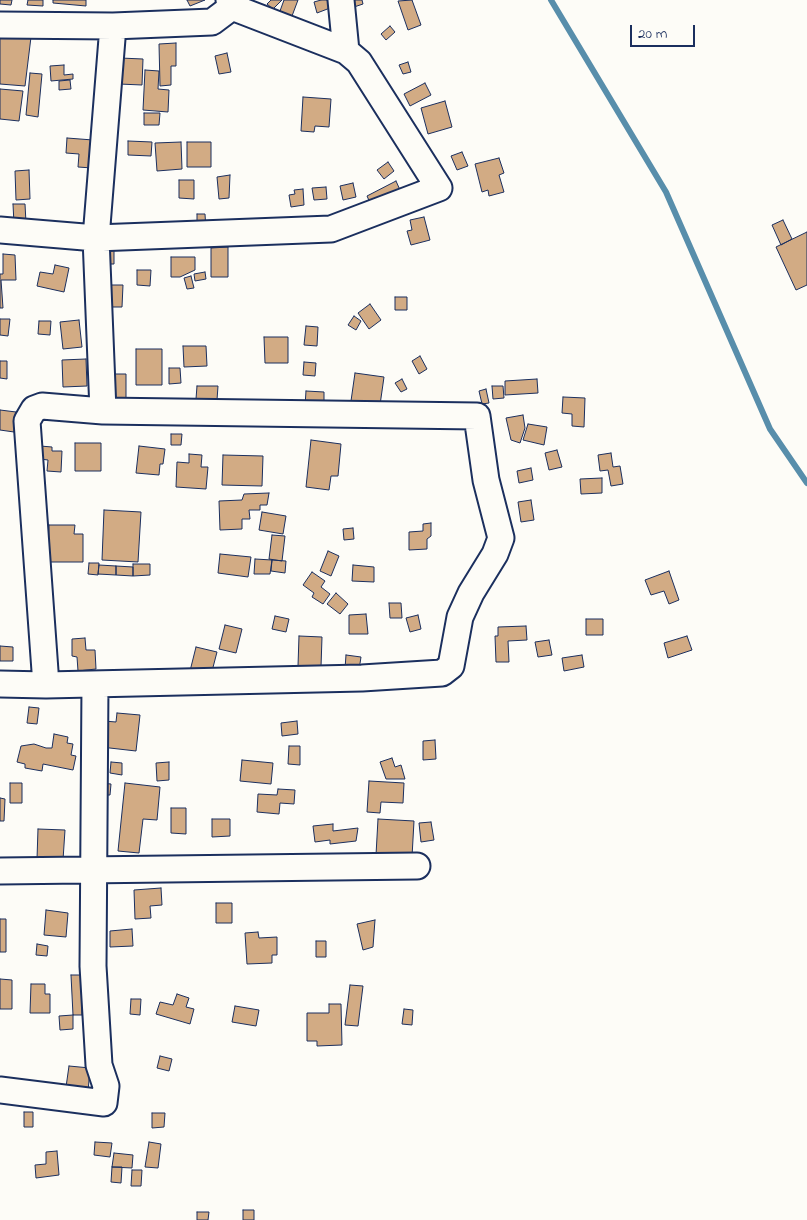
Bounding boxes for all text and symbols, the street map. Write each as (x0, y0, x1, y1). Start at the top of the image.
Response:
scale bar (632, 15, 697, 47)
text: 20 m (638, 23, 667, 45)

